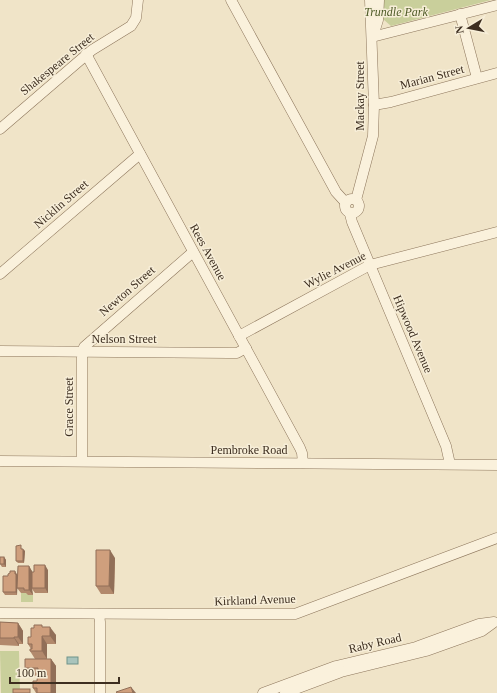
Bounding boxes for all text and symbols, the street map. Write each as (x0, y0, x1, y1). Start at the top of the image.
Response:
park label: Trundle Park (364, 5, 429, 19)
north arrow (449, 8, 489, 48)
text: N (453, 25, 466, 35)
street label: Shakespeare Street (17, 30, 97, 98)
street label: Mackay Street (353, 61, 367, 131)
street label: Marian Street (398, 62, 466, 92)
street label: Nicklin Street (31, 176, 91, 231)
street label: Rees Avenue (187, 221, 229, 283)
street label: Wylie Avenue (302, 248, 368, 292)
street label: Newton Street (96, 263, 158, 319)
street label: Hipwood Avenue (390, 293, 436, 375)
street label: Nelson Street (92, 332, 157, 346)
street label: Grace Street (62, 377, 76, 437)
street label: Pembroke Road (211, 443, 288, 457)
street label: Kirkland Avenue (214, 592, 296, 608)
street label: Raby Road (347, 630, 403, 656)
scale bar (10, 659, 119, 685)
text: 100 m (16, 666, 47, 680)

